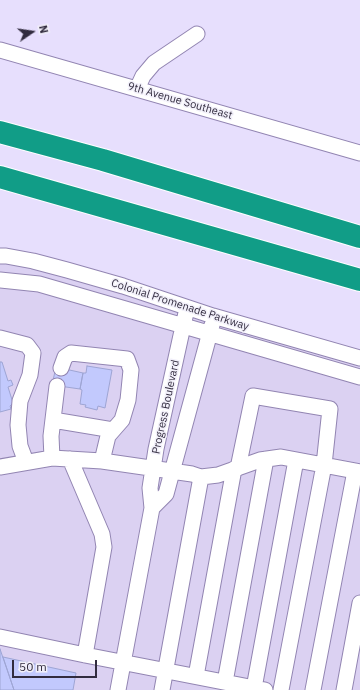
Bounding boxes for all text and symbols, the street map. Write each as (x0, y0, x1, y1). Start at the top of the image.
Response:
north arrow (12, 12, 52, 52)
text: N (36, 24, 51, 35)
street label: 9th Avenue Southeast (126, 80, 234, 122)
street label: Colonial Promenade Parkway (109, 276, 251, 334)
street label: Progress Boulevard (150, 359, 182, 455)
scale bar (14, 652, 99, 678)
text: 50 m (19, 659, 47, 674)

